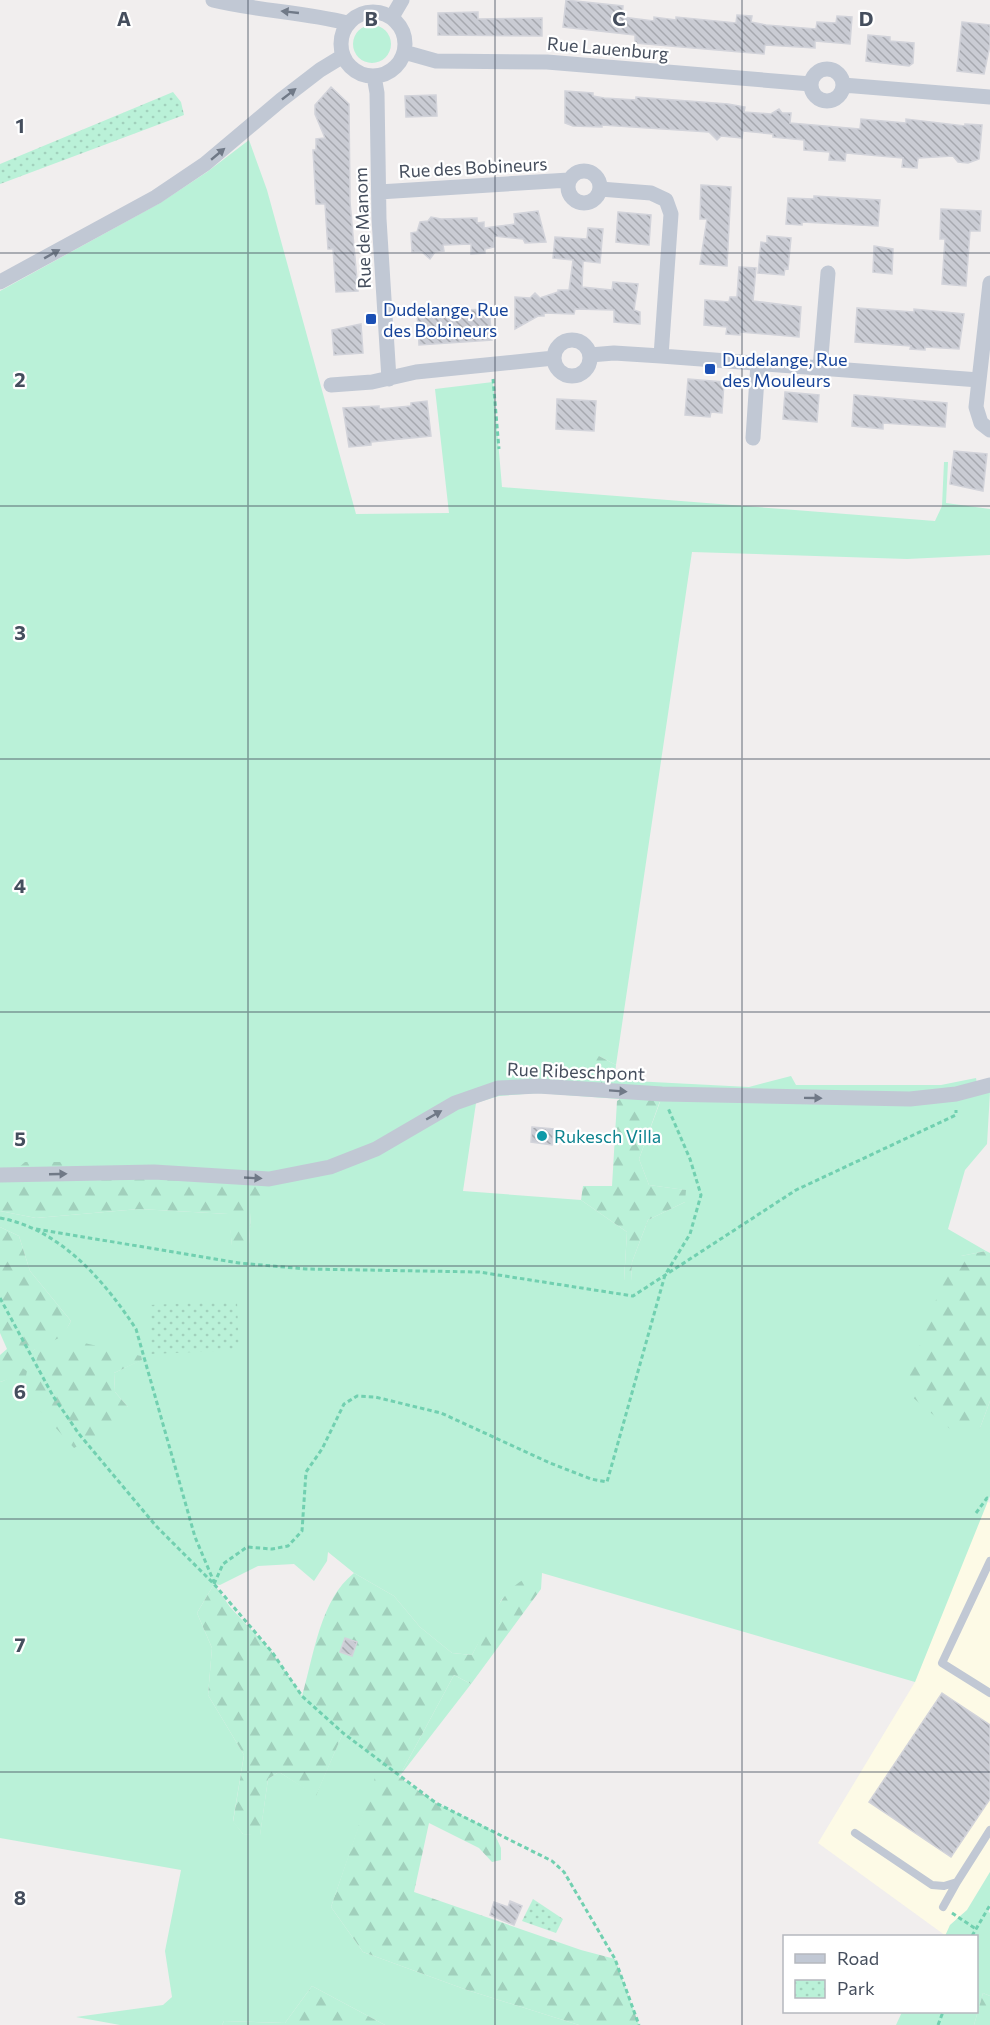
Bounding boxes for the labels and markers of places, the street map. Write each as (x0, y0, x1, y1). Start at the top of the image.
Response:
place label: Dudelange, Rue des Bobineurs (383, 298, 509, 341)
marker: Dudelange, Rue des Bobineurs (364, 312, 378, 326)
place label: Dudelange, Rue des Mouleurs (722, 348, 848, 391)
marker: Dudelange, Rue des Mouleurs (703, 362, 717, 376)
place label: Rukesch Villa (554, 1125, 661, 1147)
marker: Rukesch Villa (535, 1129, 549, 1143)

